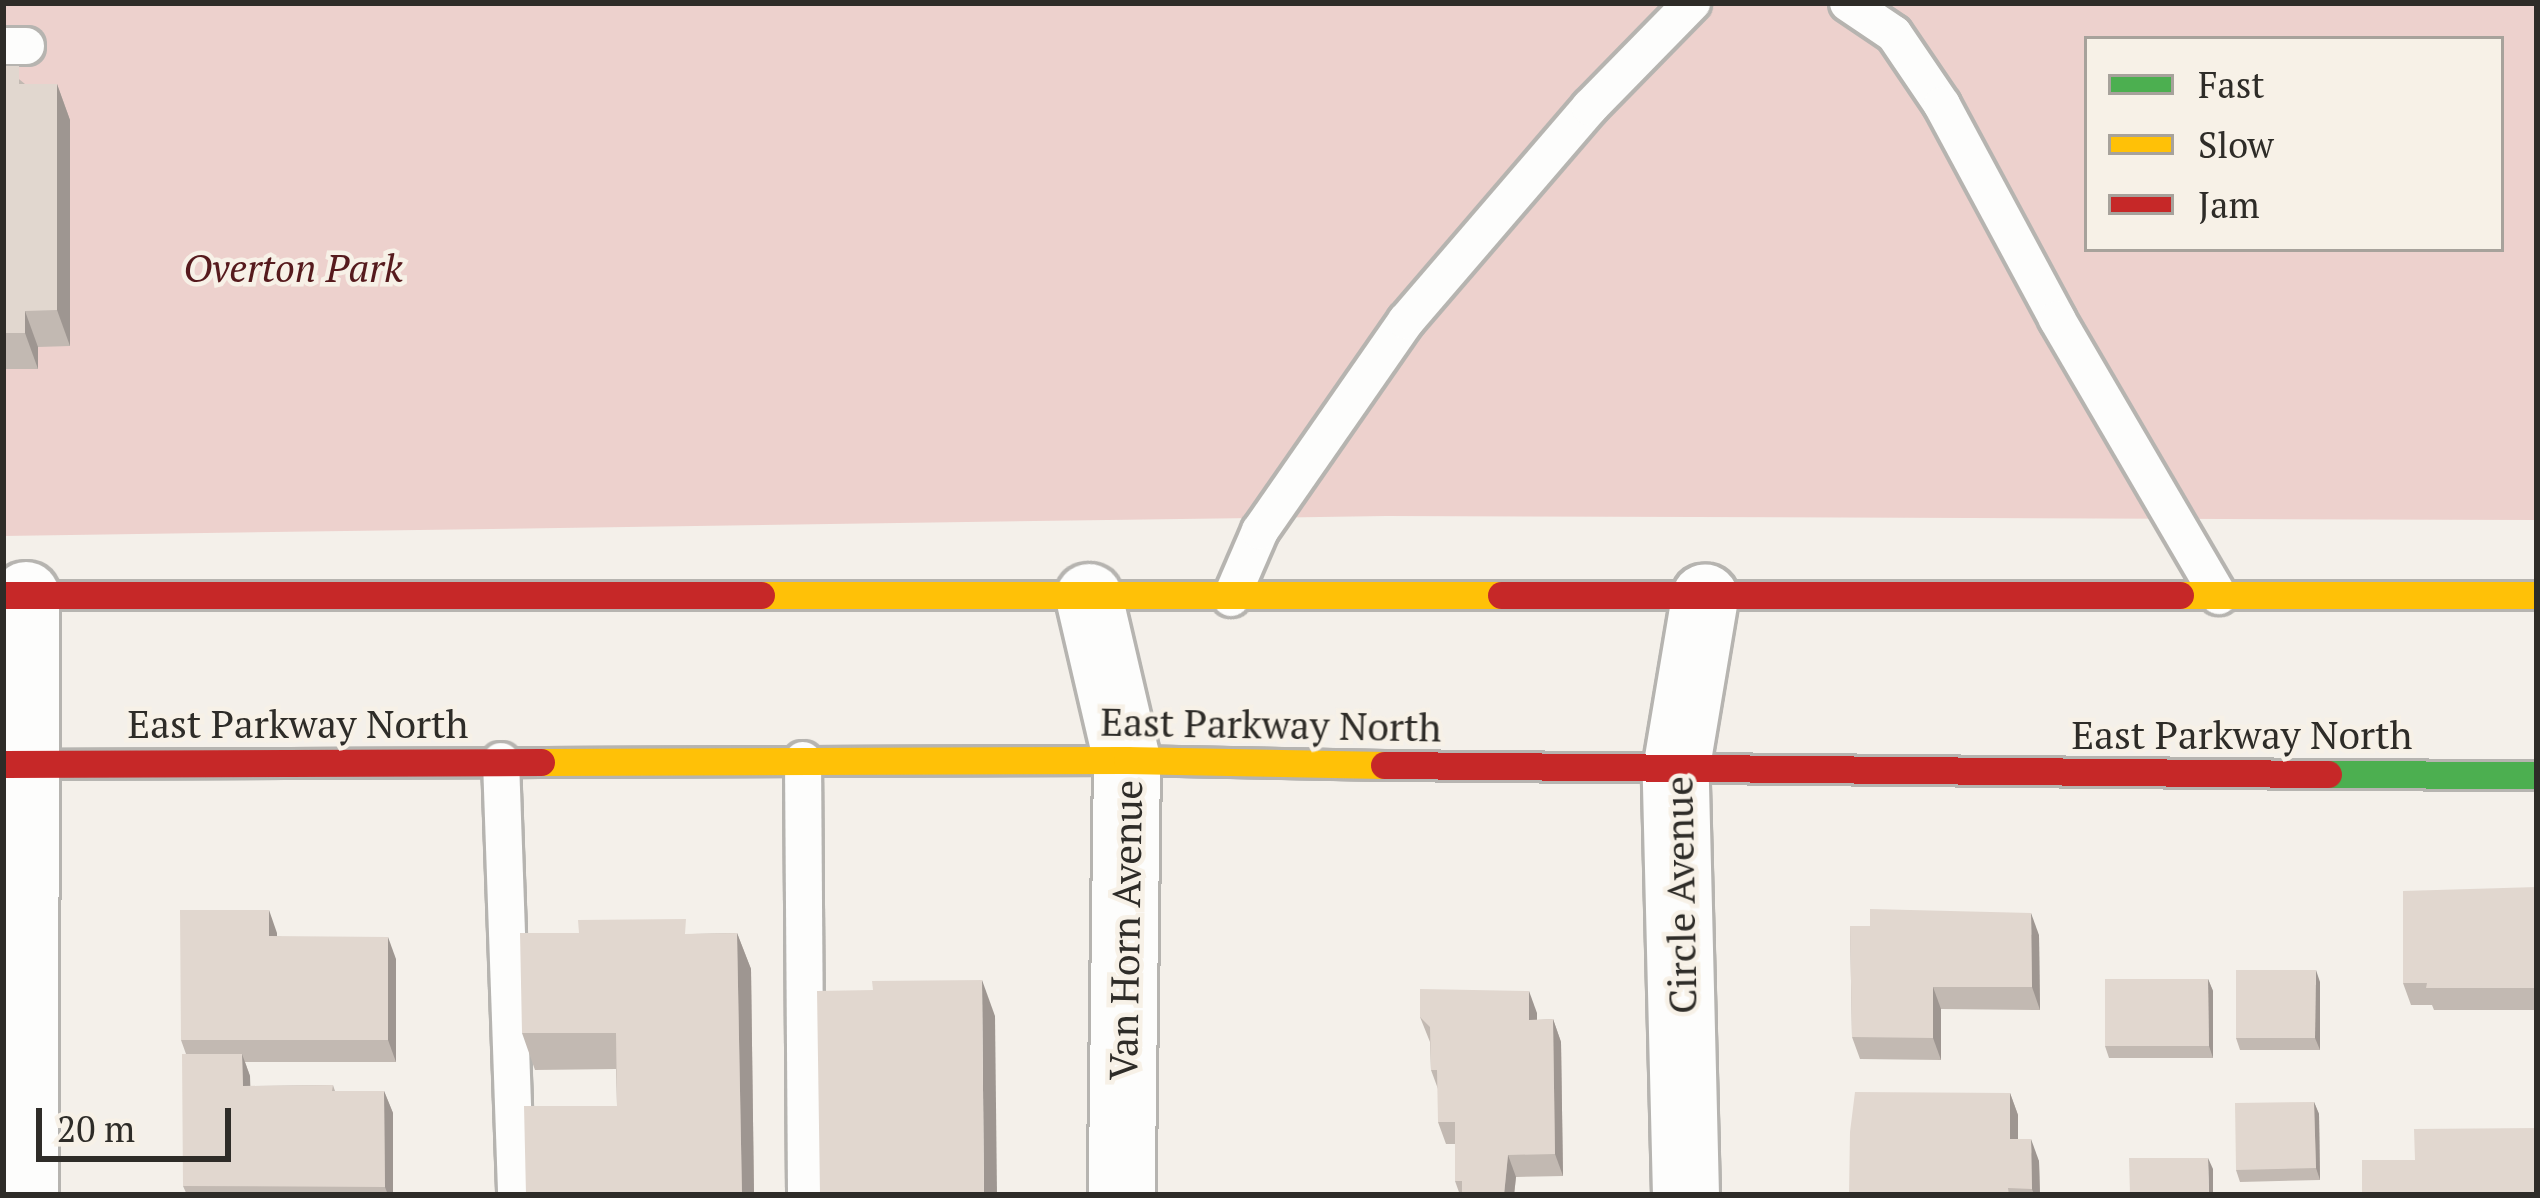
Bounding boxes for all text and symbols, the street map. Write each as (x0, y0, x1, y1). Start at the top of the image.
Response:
legend (2084, 36, 2504, 252)
text: Fast (2198, 61, 2265, 108)
text: Slow (2198, 121, 2274, 168)
text: Jam (2198, 181, 2260, 228)
park label: Overton Park (183, 244, 403, 290)
street label: East Parkway North (1100, 698, 1442, 750)
street label: East Parkway North (128, 700, 468, 746)
street label: East Parkway North (2072, 711, 2412, 757)
street label: Circle Avenue (1655, 775, 1705, 1015)
street label: Van Horn Avenue (1099, 779, 1151, 1081)
scale bar (42, 1084, 237, 1158)
text: 20 m (57, 1105, 135, 1152)

